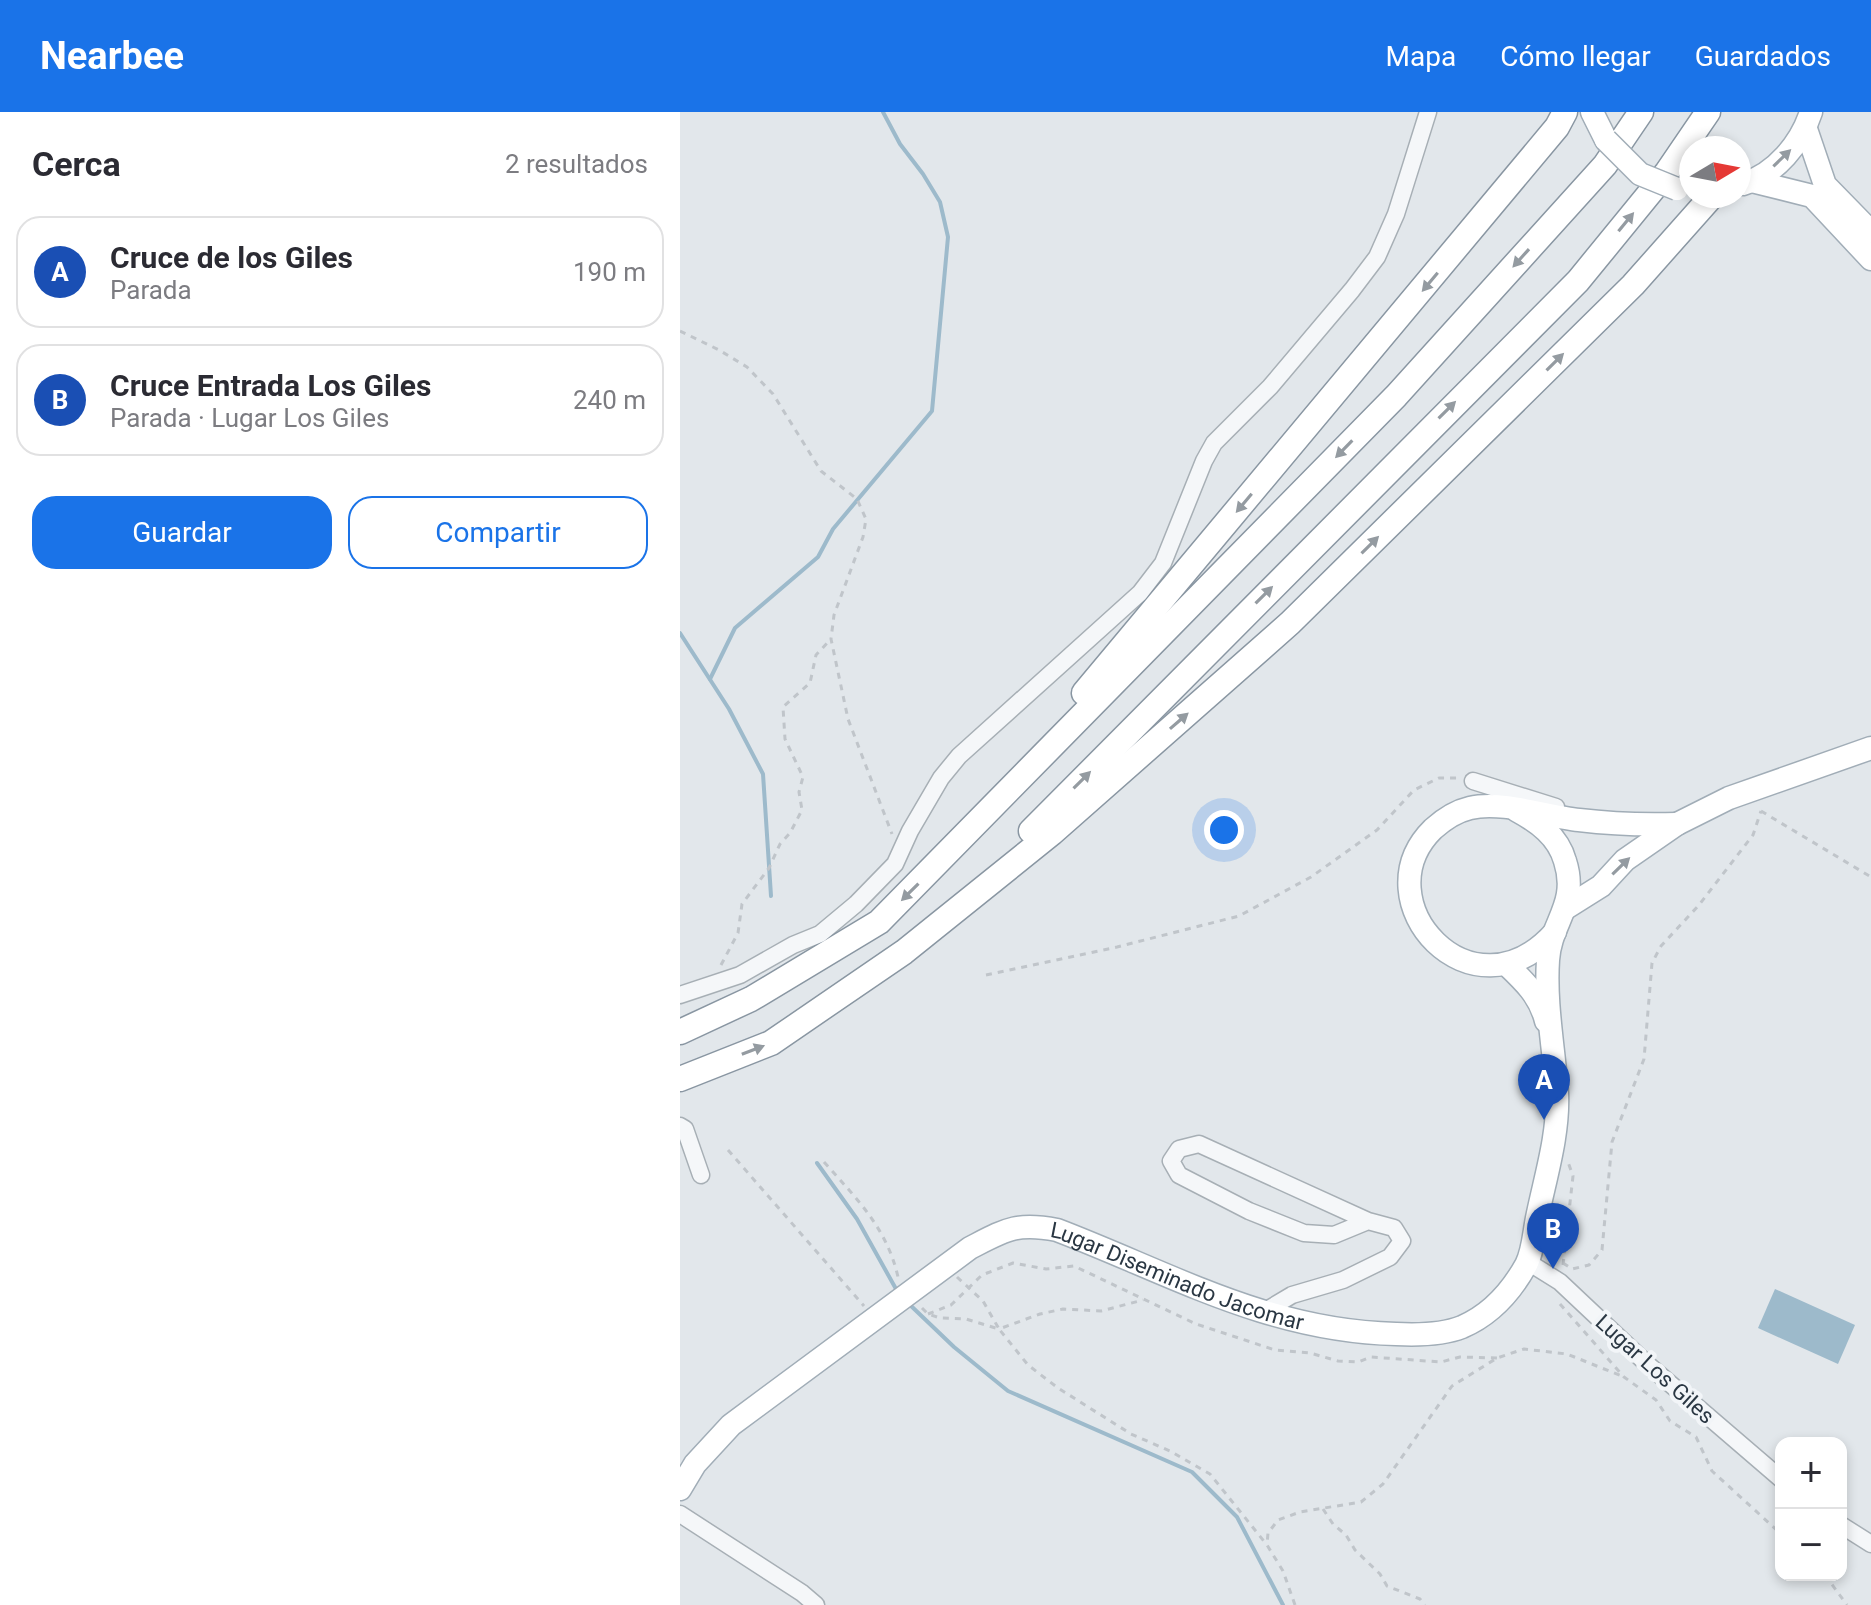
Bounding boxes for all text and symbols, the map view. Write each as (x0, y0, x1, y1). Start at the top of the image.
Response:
text: Nearbee (40, 34, 184, 78)
text: Mapa (1386, 40, 1456, 73)
text: Cómo llegar (1500, 40, 1651, 73)
text: Guardados (1695, 40, 1831, 73)
north arrow (1679, 136, 1751, 208)
text: Cerca (32, 144, 121, 184)
text: 2 resultados (505, 149, 648, 179)
one-way arrow (1772, 149, 1791, 167)
one-way arrow (1617, 212, 1634, 232)
text: Cruce de los Giles (110, 240, 353, 275)
one-way arrow (1512, 249, 1530, 268)
text: A (51, 257, 69, 287)
text: 190 m (573, 257, 646, 287)
one-way arrow (1422, 272, 1439, 292)
text: Parada (110, 275, 192, 305)
one-way arrow (1545, 353, 1564, 372)
text: Cruce Entrada Los Giles (110, 368, 431, 403)
text: B (52, 385, 68, 415)
text: 240 m (573, 385, 646, 415)
one-way arrow (1437, 402, 1456, 420)
text: Parada · Lugar Los Giles (110, 403, 389, 433)
one-way arrow (1335, 439, 1354, 458)
one-way arrow (1236, 492, 1253, 512)
button: Guardar (32, 496, 332, 569)
button: Compartir (348, 496, 648, 569)
one-way arrow (1360, 536, 1379, 554)
one-way arrow (1254, 586, 1273, 605)
one-way arrow (1168, 713, 1188, 730)
one-way arrow (1072, 771, 1091, 790)
your location (1204, 810, 1244, 850)
one-way arrow (1611, 857, 1630, 875)
one-way arrow (901, 882, 920, 901)
one-way arrow (741, 1044, 765, 1057)
pin: A (1518, 1054, 1570, 1120)
pin: B (1527, 1203, 1579, 1269)
street label: Lugar Diseminado Jacomar (1049, 1217, 1307, 1335)
street label: Lugar Los Giles (1591, 1309, 1719, 1429)
map controls (1775, 1437, 1847, 1581)
button: + (1775, 1437, 1847, 1509)
button: − (1775, 1509, 1847, 1581)

